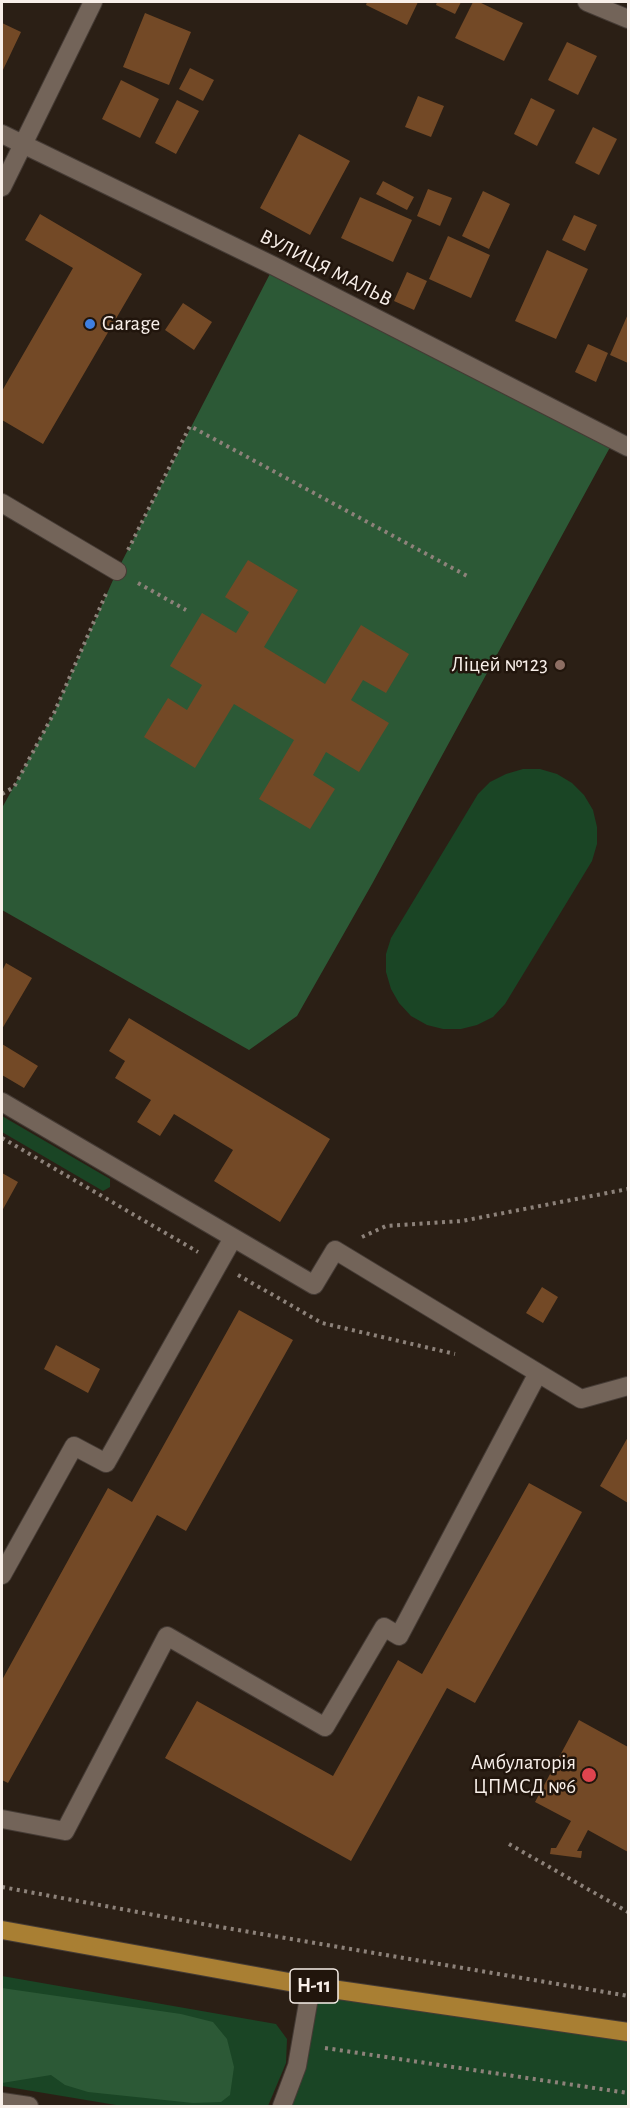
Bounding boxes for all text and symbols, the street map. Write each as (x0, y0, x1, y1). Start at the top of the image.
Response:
street label: ВУЛИЦЯ МАЛЬВ (255, 224, 397, 312)
place label: Garage (102, 311, 160, 337)
marker: Garage (83, 317, 97, 331)
place label: Ліцей №123 (451, 652, 548, 678)
marker: Ліцей №123 (553, 658, 567, 672)
place label: Амбулаторія ЦПМСД №6 (471, 1750, 576, 1800)
marker: Амбулаторія ЦПМСД №6 (580, 1766, 598, 1784)
road number: Н-11 (290, 1969, 338, 2003)

